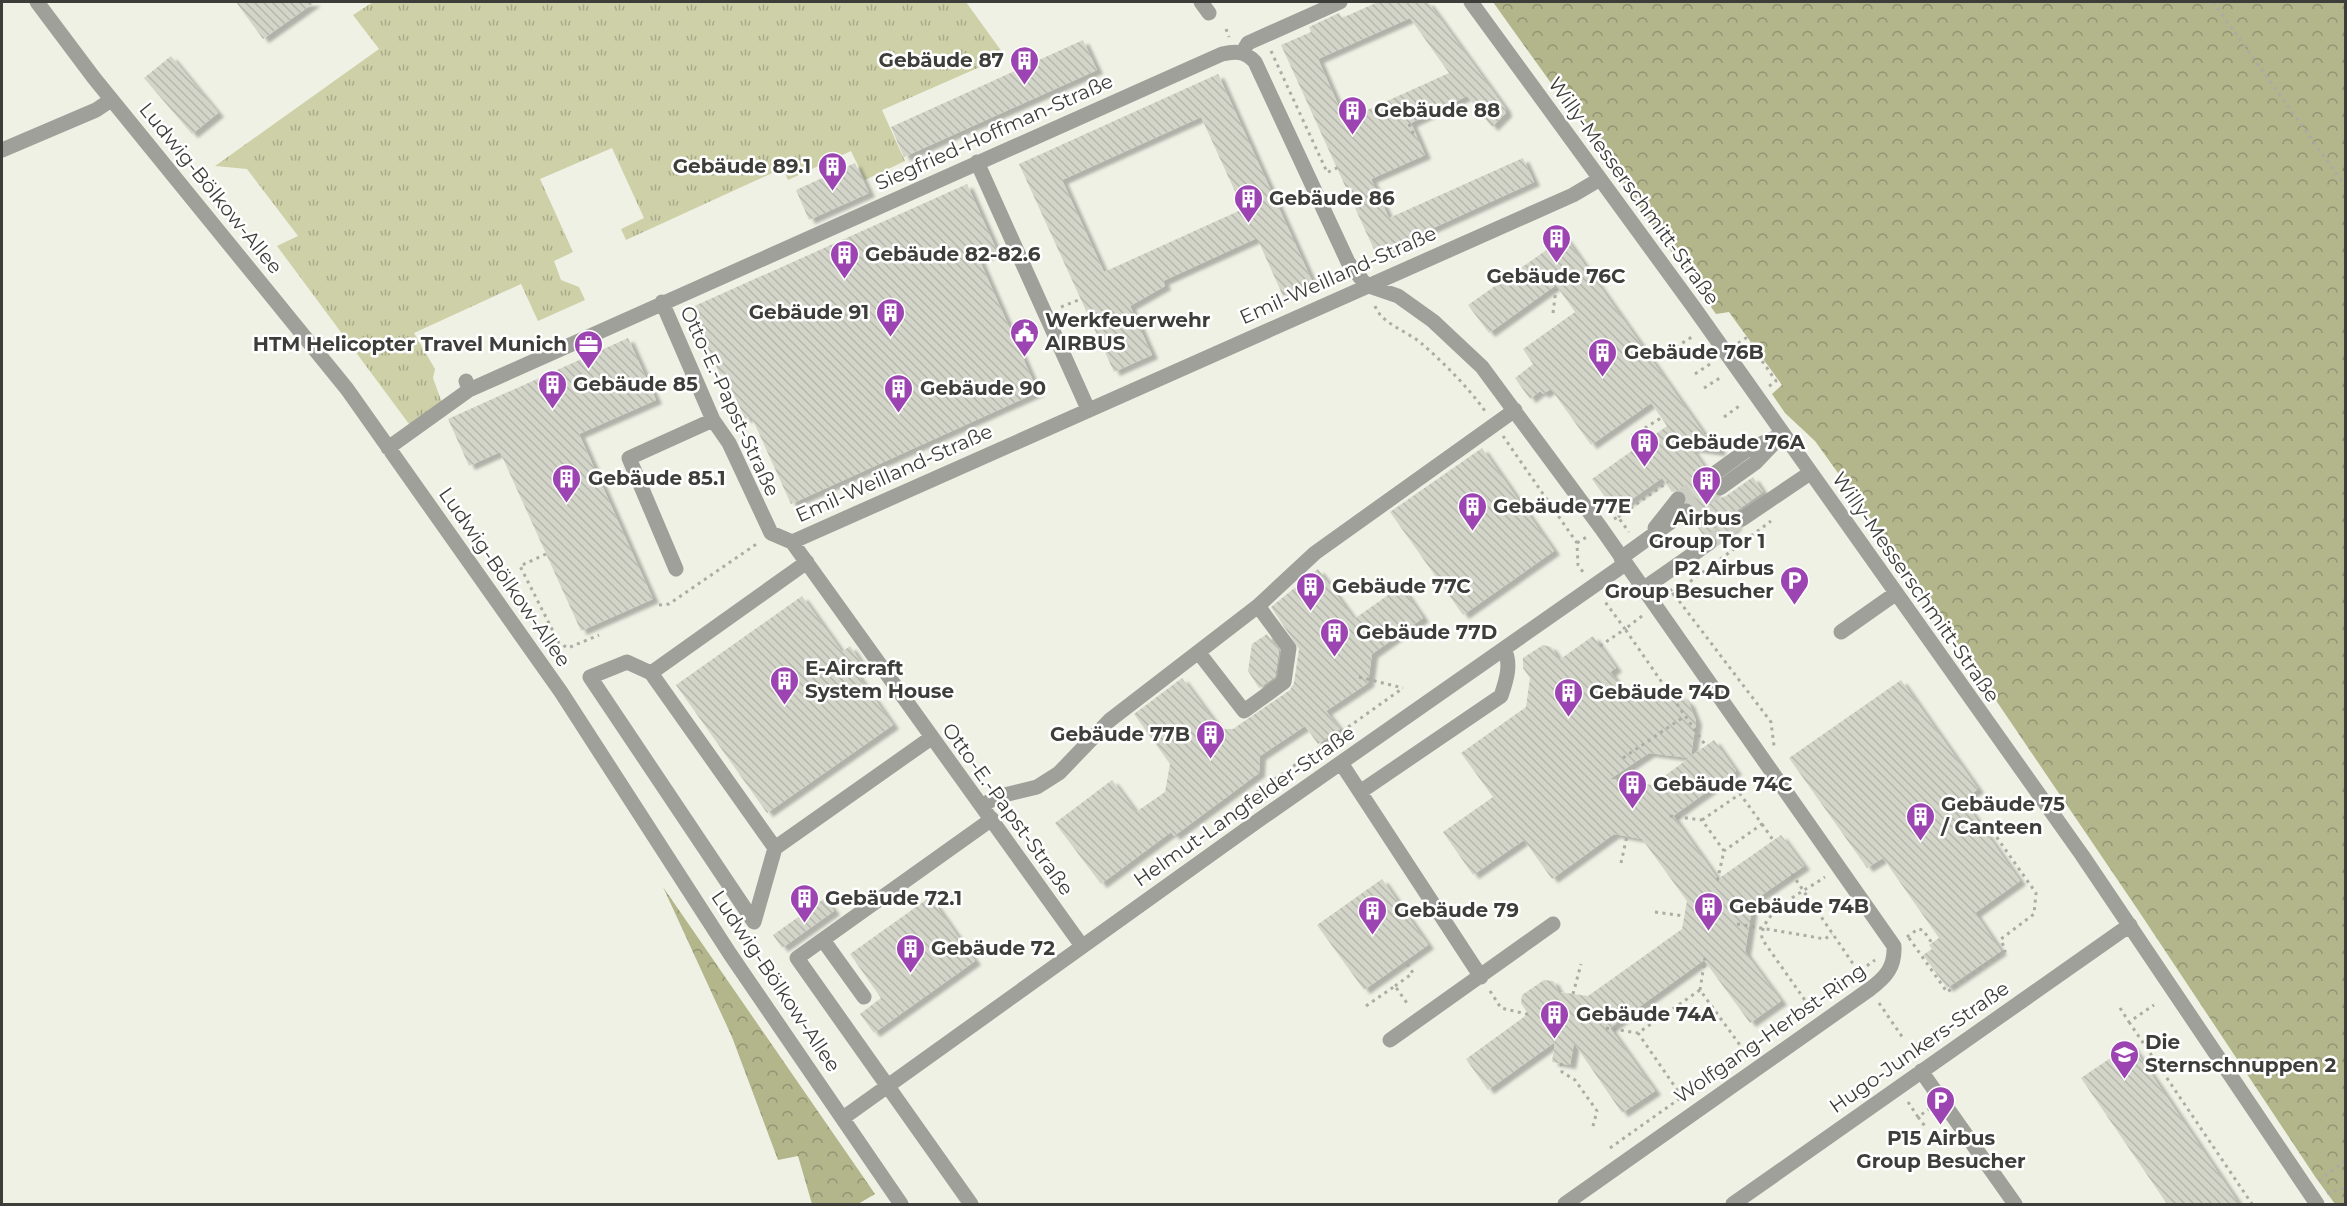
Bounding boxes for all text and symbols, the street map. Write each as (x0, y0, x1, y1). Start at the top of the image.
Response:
building icon: Gebäude 87 (1009, 44, 1041, 86)
place label: Gebäude 87 (879, 48, 1004, 72)
street label: Siegfried-Hoffman-Straße (871, 69, 1117, 195)
street label: Willy-Messerschmitt-Straße (1543, 72, 1725, 310)
building icon: Gebäude 88 (1337, 94, 1369, 136)
street label: Ludwig-Bölkow-Allee (134, 97, 288, 279)
place label: Gebäude 88 (1374, 98, 1500, 122)
building icon: Gebäude 89.1 (816, 150, 848, 192)
place label: Gebäude 89.1 (673, 154, 811, 178)
building icon: Gebäude 86 (1232, 182, 1264, 224)
place label: Gebäude 86 (1269, 186, 1395, 210)
street label: Emil-Weilland-Straße (1236, 221, 1440, 329)
building icon: Gebäude 76C (1540, 222, 1572, 264)
building icon: Gebäude 82-82.6 (828, 238, 860, 280)
place label: Gebäude 82-82.6 (865, 242, 1041, 266)
place label: Gebäude 76C (1486, 264, 1626, 288)
building icon: Gebäude 91 (874, 296, 906, 338)
place label: Gebäude 91 (749, 300, 869, 324)
street label: Otto-E.-Papst-Straße (675, 302, 785, 500)
place label: Werkfeuerwehr AIRBUS (1044, 308, 1211, 355)
public building icon: Werkfeuerwehr AIRBUS (1008, 316, 1040, 358)
office icon: HTM Helicopter Travel Munich (572, 328, 604, 370)
place label: HTM Helicopter Travel Munich (253, 332, 567, 356)
building icon: Gebäude 76B (1587, 336, 1619, 378)
place label: Gebäude 76B (1624, 340, 1764, 364)
building icon: Gebäude 85 (536, 368, 568, 410)
place label: Gebäude 85 (573, 372, 698, 396)
building icon: Gebäude 90 (883, 372, 915, 414)
place label: Gebäude 90 (920, 376, 1046, 400)
street label: Emil-Weilland-Straße (792, 419, 996, 527)
building icon: Gebäude 76A (1628, 426, 1660, 468)
place label: Gebäude 76A (1665, 430, 1806, 454)
building icon: Gebäude 85.1 (551, 462, 583, 504)
building icon: Airbus Group Tor 1 (1691, 464, 1723, 506)
place label: Gebäude 85.1 (588, 466, 726, 490)
street label: Willy-Messerschmitt-Straße (1827, 467, 2005, 707)
street label: Ludwig-Bölkow-Allee (434, 483, 576, 671)
building icon: Gebäude 77E (1456, 490, 1488, 532)
place label: Gebäude 77E (1493, 494, 1631, 518)
place label: Airbus Group Tor 1 (1649, 506, 1765, 553)
place label: P2 Airbus Group Besucher (1605, 556, 1774, 603)
parking icon: P2 Airbus Group Besucher (1779, 564, 1811, 606)
building icon: Gebäude 77C (1295, 570, 1327, 612)
place label: Gebäude 77C (1332, 574, 1471, 598)
building icon: Gebäude 77D (1319, 616, 1351, 658)
place label: Gebäude 77D (1356, 620, 1497, 644)
place label: E-Aircraft System House (805, 656, 954, 703)
building icon: E-Aircraft System House (768, 664, 800, 706)
building icon: Gebäude 74D (1552, 676, 1584, 718)
place label: Gebäude 74D (1589, 680, 1730, 704)
street label: Otto-E.-Papst-Straße (937, 718, 1079, 900)
building icon: Gebäude 77B (1195, 718, 1227, 760)
street label: Helmut-Langfelder-Straße (1129, 720, 1359, 892)
place label: Gebäude 77B (1050, 722, 1190, 746)
building icon: Gebäude 74C (1616, 768, 1648, 810)
place label: Gebäude 74C (1653, 772, 1793, 796)
place label: Gebäude 75 / Canteen (1940, 792, 2065, 839)
building icon: Gebäude 75 / Canteen (1904, 800, 1936, 842)
building icon: Gebäude 72.1 (788, 882, 820, 924)
street label: Ludwig-Bölkow-Allee (706, 886, 846, 1076)
place label: Gebäude 72.1 (825, 886, 962, 910)
building icon: Gebäude 74B (1692, 890, 1724, 932)
building icon: Gebäude 79 (1357, 894, 1389, 936)
place label: Gebäude 74B (1729, 894, 1869, 918)
place label: Gebäude 79 (1394, 898, 1519, 922)
building icon: Gebäude 72 (894, 932, 926, 974)
place label: Gebäude 72 (931, 936, 1055, 960)
street label: Wolfgang-Herbst-Ring (1670, 958, 1870, 1108)
street label: Hugo-Junkers-Straße (1825, 976, 2013, 1118)
building icon: Gebäude 74A (1539, 998, 1571, 1040)
place label: Gebäude 74A (1576, 1002, 1717, 1026)
place label: Die Sternschnuppen 2 (2145, 1030, 2337, 1077)
school or university icon: Die Sternschnuppen 2 (2108, 1038, 2140, 1080)
parking icon: P15 Airbus Group Besucher (1925, 1084, 1957, 1126)
place label: P15 Airbus Group Besucher (1856, 1126, 2026, 1173)

